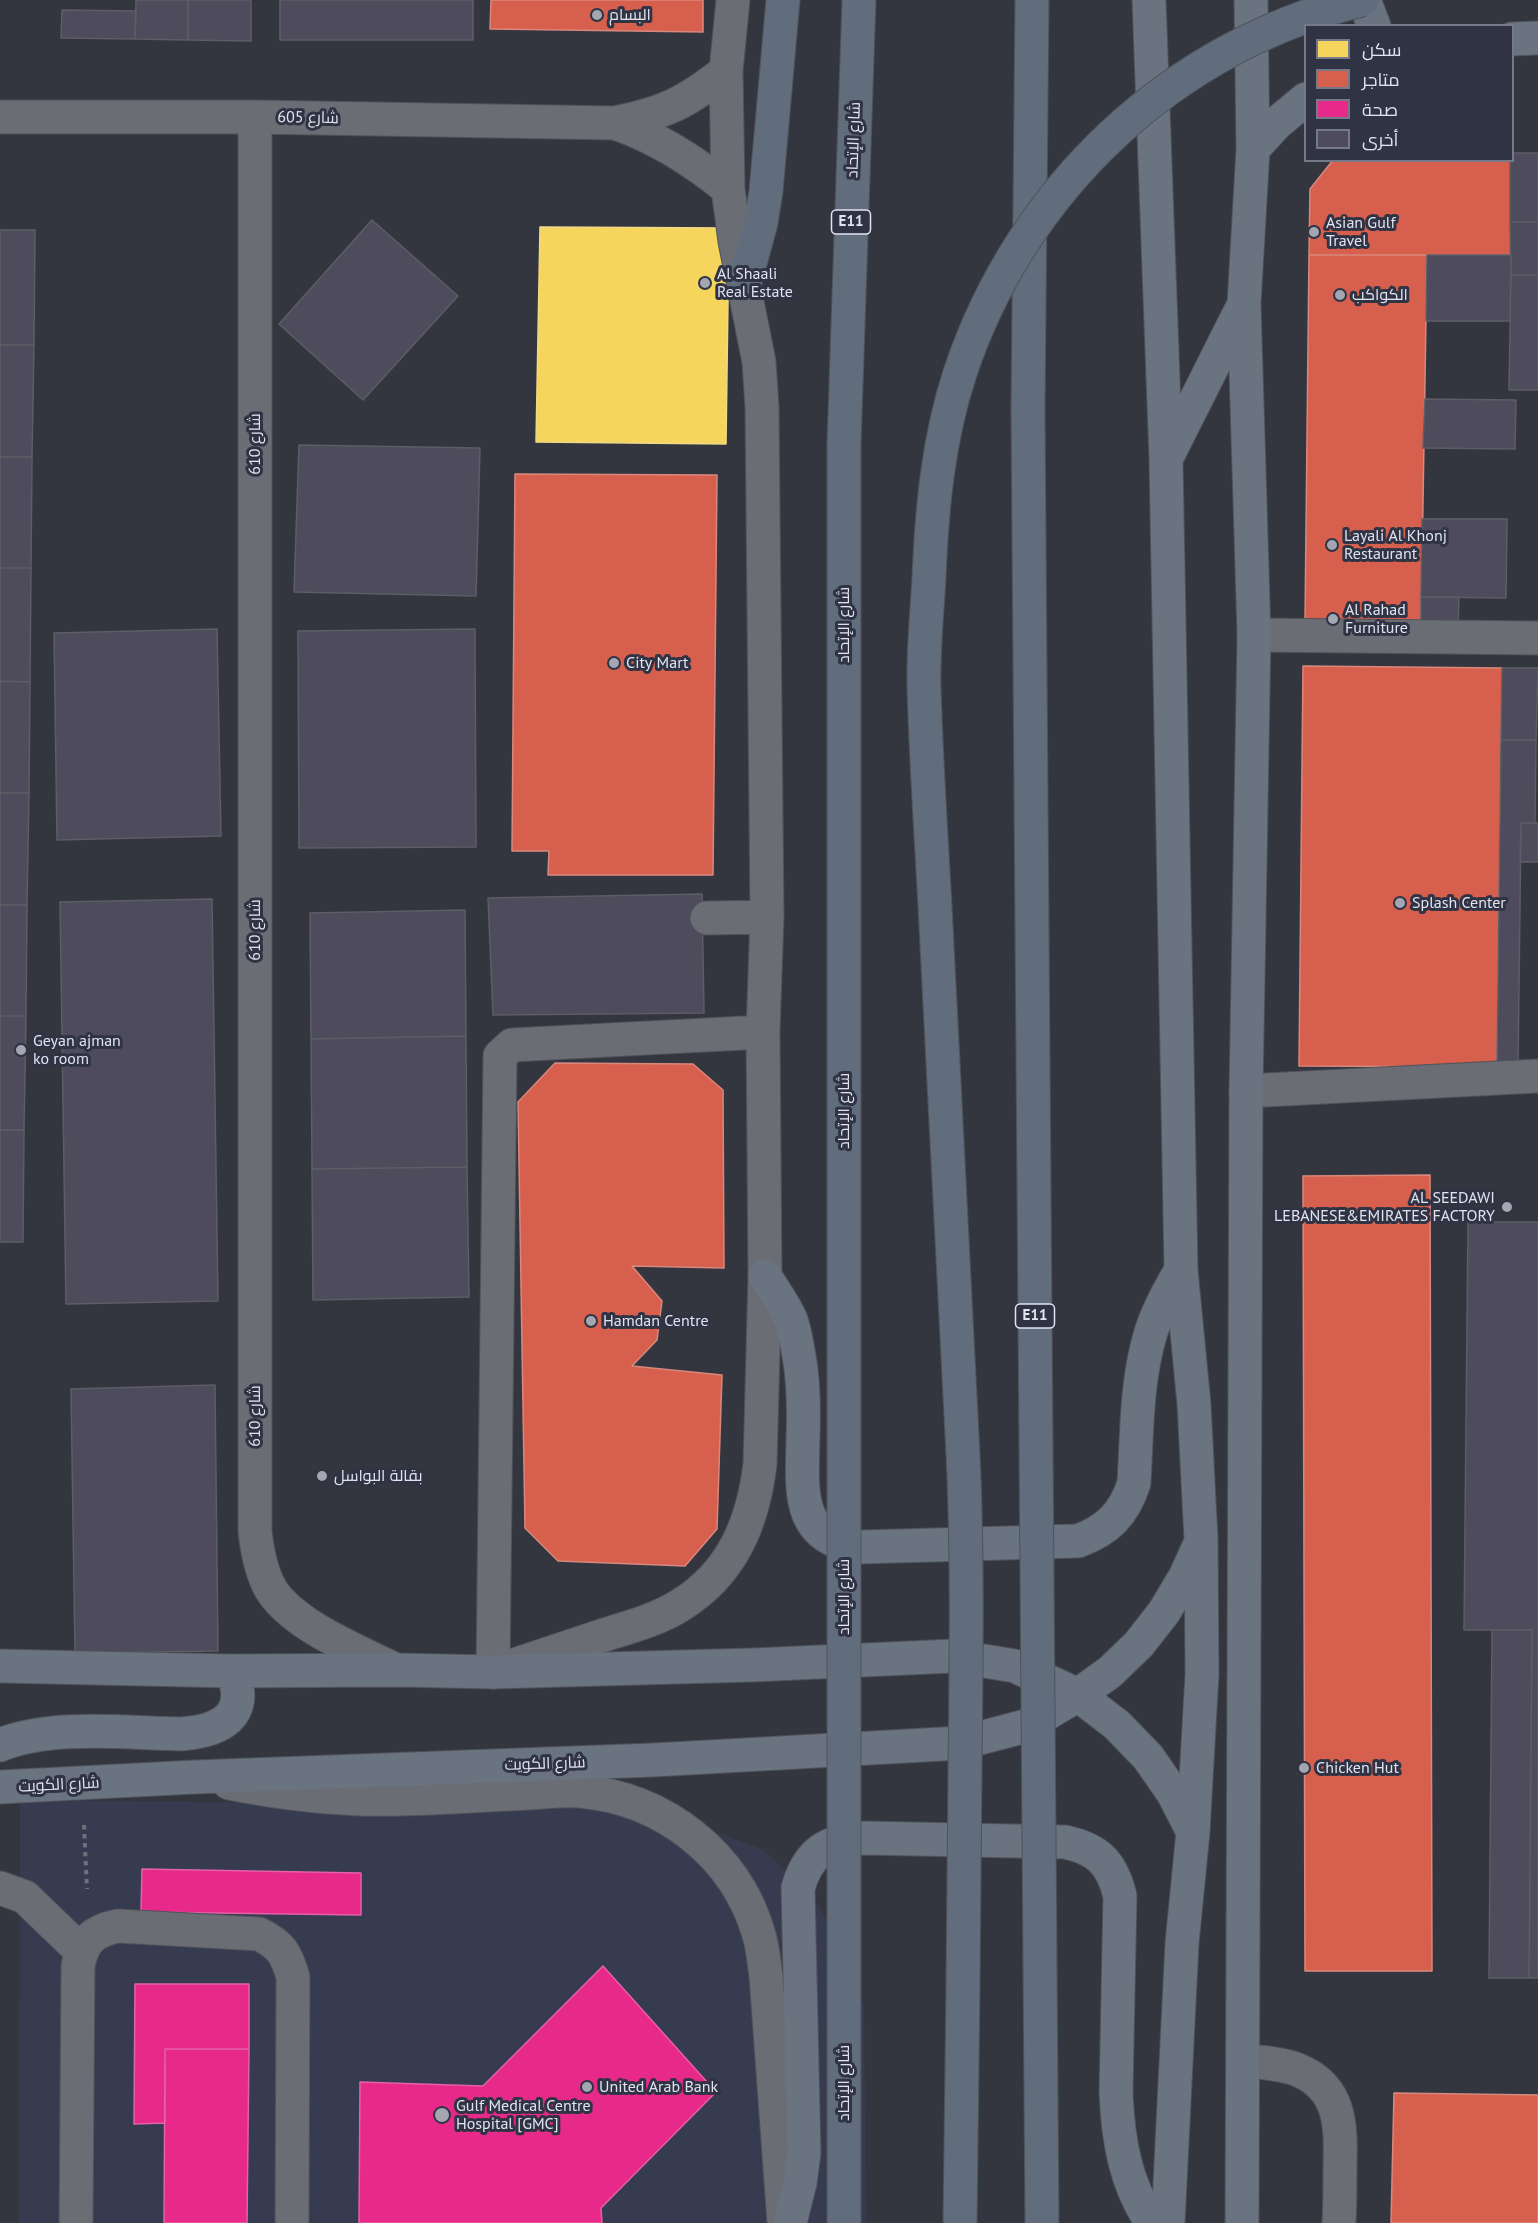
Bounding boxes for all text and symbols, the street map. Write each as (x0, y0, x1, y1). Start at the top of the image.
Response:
place label: البسام (609, 5, 651, 25)
marker: البسام (590, 8, 604, 22)
legend (1304, 24, 1514, 162)
text: سكن (1362, 38, 1401, 61)
text: متاجر (1362, 68, 1400, 91)
text: صحة (1362, 98, 1398, 121)
street label: شارع الإتحاد (843, 102, 865, 178)
street label: شارع 605 (277, 108, 339, 128)
text: أخرى (1362, 128, 1398, 151)
road number: E11 (832, 210, 870, 234)
place label: Asian Gulf Travel (1326, 213, 1396, 251)
marker: Asian Gulf Travel (1307, 225, 1321, 239)
place label: Al Shaali Real Estate (717, 264, 793, 302)
marker: Al Shaali Real Estate (698, 276, 712, 290)
place label: الكواكب (1352, 285, 1408, 305)
marker: الكواكب (1333, 288, 1347, 302)
street label: شارع 610 (245, 413, 265, 475)
place label: Layali Al Khonj Restaurant (1344, 526, 1447, 564)
marker: Layali Al Khonj Restaurant (1325, 538, 1339, 552)
street label: شارع الإتحاد (834, 587, 854, 663)
place label: Al Rahad Furniture (1345, 600, 1408, 638)
marker: Al Rahad Furniture (1326, 612, 1340, 626)
place label: City Mart (626, 653, 689, 673)
marker: City Mart (607, 656, 621, 670)
place label: Splash Center (1412, 893, 1506, 913)
marker: Splash Center (1393, 896, 1407, 910)
street label: شارع 610 (245, 899, 265, 961)
place label: Geyan ajman ko room (33, 1031, 121, 1069)
marker: Geyan ajman ko room (14, 1043, 28, 1057)
street label: شارع الإتحاد (834, 1073, 854, 1149)
place label: AL SEEDAWI LEBANESE&EMIRATES FACTORY (1274, 1188, 1495, 1226)
marker: AL SEEDAWI LEBANESE&EMIRATES FACTORY (1500, 1200, 1514, 1214)
road number: E11 (1016, 1304, 1054, 1328)
place label: Hamdan Centre (603, 1311, 709, 1331)
marker: Hamdan Centre (584, 1314, 598, 1328)
street label: شارع 610 (245, 1385, 265, 1447)
place label: بقالة البواسل (334, 1466, 423, 1486)
marker: بقالة البواسل (315, 1469, 329, 1483)
street label: شارع الإتحاد (834, 1559, 854, 1635)
street label: شارع الكويت (504, 1753, 586, 1775)
place label: Chicken Hut (1316, 1758, 1399, 1778)
marker: Chicken Hut (1297, 1761, 1311, 1775)
street label: شارع الكويت (18, 1773, 100, 1797)
street label: شارع الإتحاد (834, 2045, 854, 2121)
place label: United Arab Bank (599, 2077, 718, 2097)
marker: United Arab Bank (580, 2080, 594, 2094)
place label: Gulf Medical Centre Hospital [GMC] (456, 2096, 591, 2134)
marker: Gulf Medical Centre Hospital [GMC] (433, 2106, 451, 2124)

